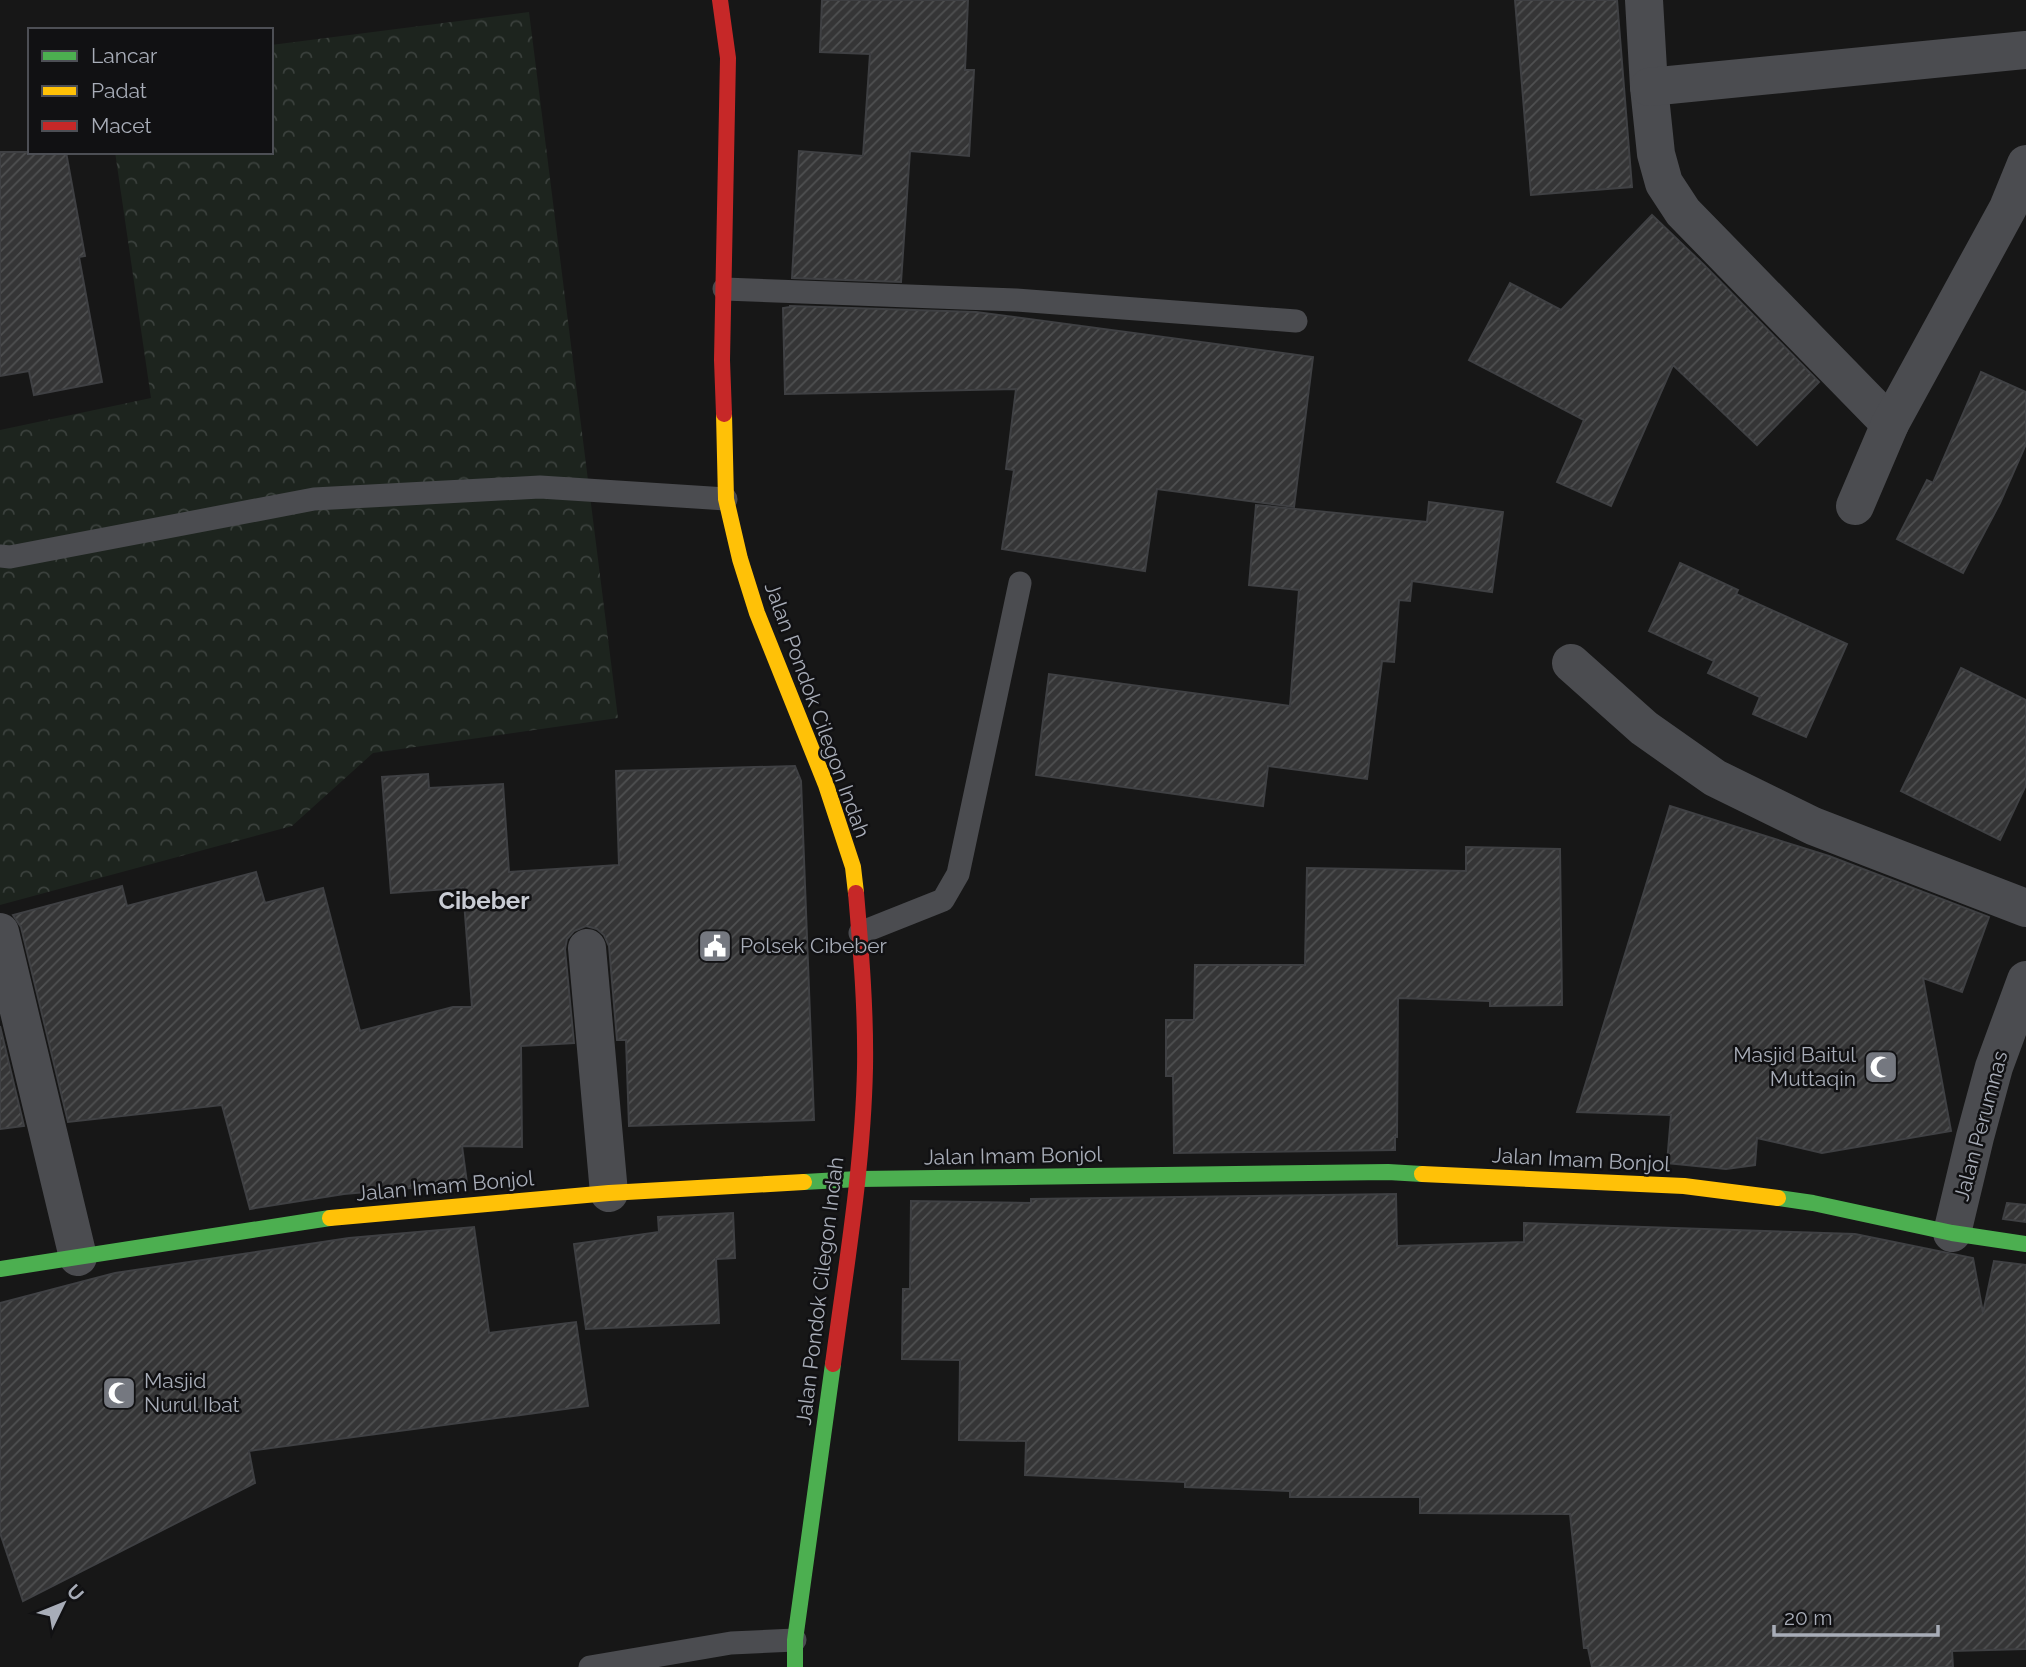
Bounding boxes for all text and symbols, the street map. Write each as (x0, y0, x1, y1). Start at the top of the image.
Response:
legend (28, 28, 273, 154)
text: Lancar (91, 43, 158, 68)
text: Padat (91, 78, 147, 103)
text: Macet (91, 113, 151, 138)
street label: Jalan Pondok Cilegon Indah (760, 579, 875, 841)
district label: Cibeber (438, 886, 530, 915)
public building icon: Polsek Cibeber (696, 927, 734, 965)
place label: Polsek Cibeber (740, 933, 888, 958)
place label: Masjid Baitul Muttaqin (1733, 1042, 1856, 1091)
mosque icon: Masjid Baitul Muttaqin (1862, 1048, 1900, 1086)
street label: Jalan Perumnas (1948, 1048, 2013, 1204)
street label: Jalan Imam Bonjol (924, 1141, 1103, 1170)
street label: Jalan Imam Bonjol (1491, 1142, 1671, 1177)
street label: Jalan Pondok Cilegon Indah (791, 1155, 848, 1426)
street label: Jalan Imam Bonjol (355, 1165, 535, 1206)
place label: Masjid Nurul Ibat (144, 1368, 240, 1417)
mosque icon: Masjid Nurul Ibat (100, 1374, 138, 1412)
north arrow (28, 1569, 98, 1639)
text: U (63, 1580, 88, 1605)
scale bar (1774, 1594, 1938, 1638)
text: 20 m (1784, 1605, 1832, 1630)

